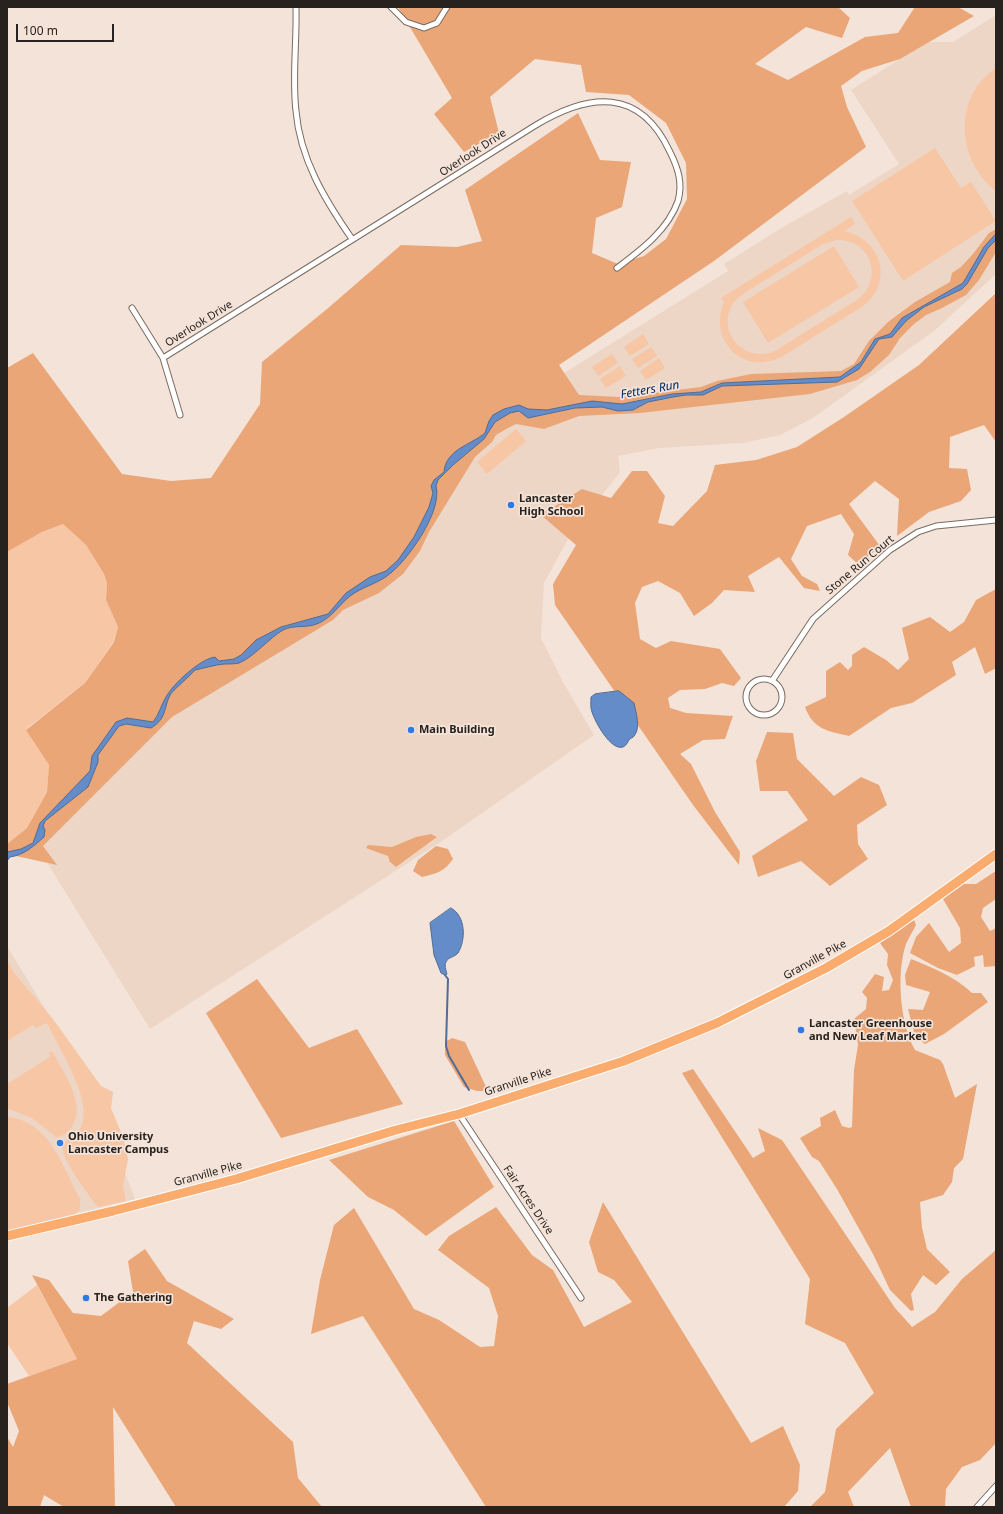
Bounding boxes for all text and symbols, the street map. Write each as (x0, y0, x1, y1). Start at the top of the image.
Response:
scale bar (18, 16, 116, 42)
text: 100 m (23, 22, 58, 39)
street label: Overlook Drive (437, 126, 509, 180)
street label: Overlook Drive (163, 298, 235, 350)
water label: Fetters Run (619, 378, 681, 402)
place label: Lancaster High School (519, 492, 584, 518)
marker: Lancaster High School (506, 500, 516, 510)
street label: Stone Run Court (823, 533, 897, 597)
place label: Main Building (419, 723, 495, 737)
marker: Main Building (406, 725, 416, 735)
street label: Granville Pike (781, 937, 849, 983)
place label: Lancaster Greenhouse and New Leaf Market (809, 1017, 932, 1043)
marker: Lancaster Greenhouse and New Leaf Market (796, 1025, 806, 1035)
street label: Granville Pike (483, 1065, 553, 1099)
place label: Ohio University Lancaster Campus (68, 1130, 169, 1156)
marker: Ohio University Lancaster Campus (55, 1138, 65, 1148)
street label: Granville Pike (172, 1159, 244, 1189)
street label: Fair Acres Drive (500, 1163, 556, 1237)
place label: The Gathering (94, 1291, 172, 1305)
marker: The Gathering (81, 1293, 91, 1303)

